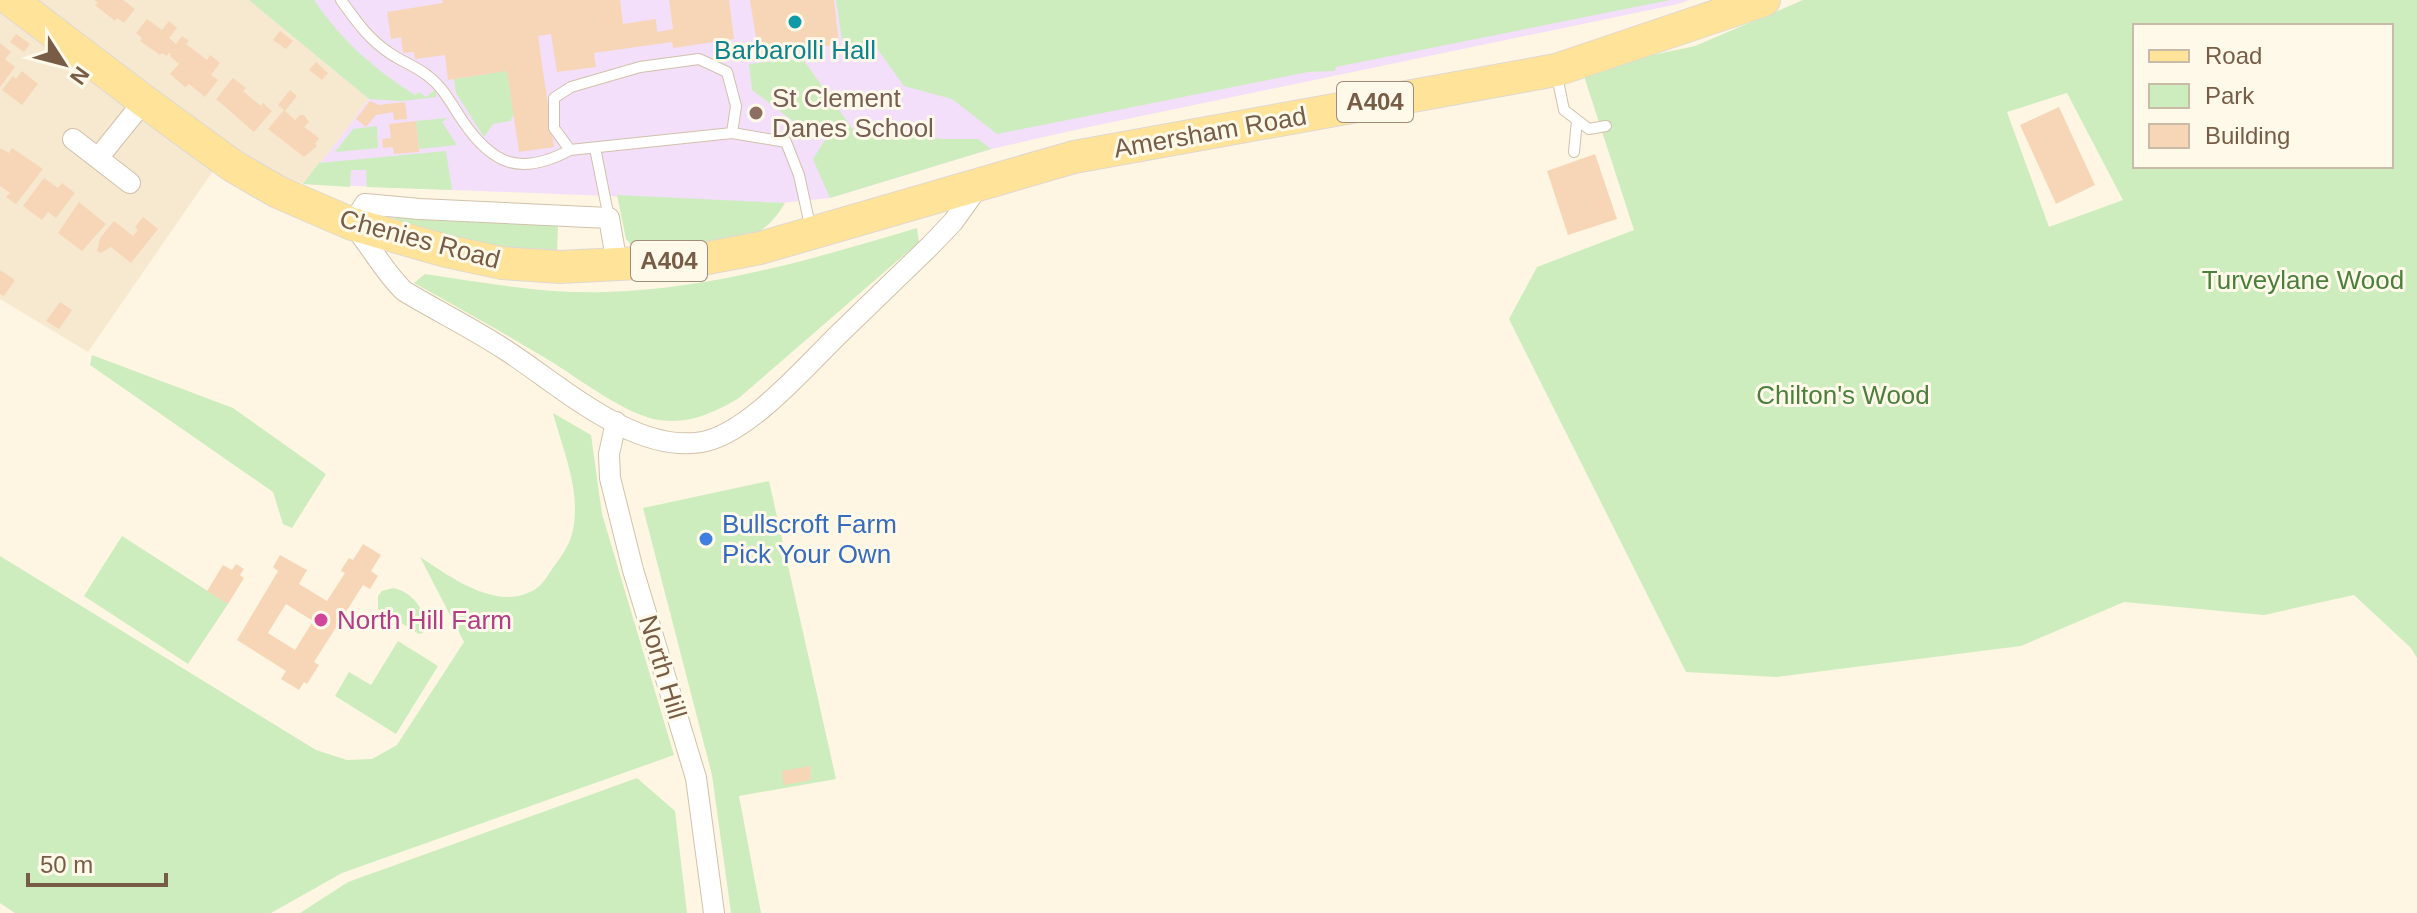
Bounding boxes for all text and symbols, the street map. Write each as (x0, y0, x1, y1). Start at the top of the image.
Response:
marker: Barbarolli Hall (786, 13, 804, 31)
north arrow (24, 24, 104, 104)
legend (2133, 24, 2393, 168)
place label: Barbarolli Hall (714, 35, 876, 65)
text: Road (2205, 42, 2262, 69)
text: N (65, 62, 95, 89)
road number: A404 (1337, 82, 1413, 122)
text: Park (2205, 82, 2255, 109)
place label: St Clement Danes School (772, 83, 934, 143)
street label: Amersham Road (1111, 100, 1309, 164)
marker: St Clement Danes School (747, 104, 765, 122)
text: Building (2205, 122, 2290, 149)
street label: Chenies Road (337, 203, 503, 275)
road number: A404 (631, 241, 707, 281)
park label: Turveylane Wood (2202, 265, 2404, 295)
park label: Chilton's Wood (1756, 380, 1930, 410)
place label: Bullscroft Farm Pick Your Own (722, 509, 897, 569)
marker: Bullscroft Farm Pick Your Own (697, 530, 715, 548)
place label: North Hill Farm (337, 605, 512, 635)
marker: North Hill Farm (312, 611, 330, 629)
street label: North Hill (633, 611, 693, 723)
scale bar (28, 837, 166, 887)
text: 50 m (40, 851, 93, 878)

